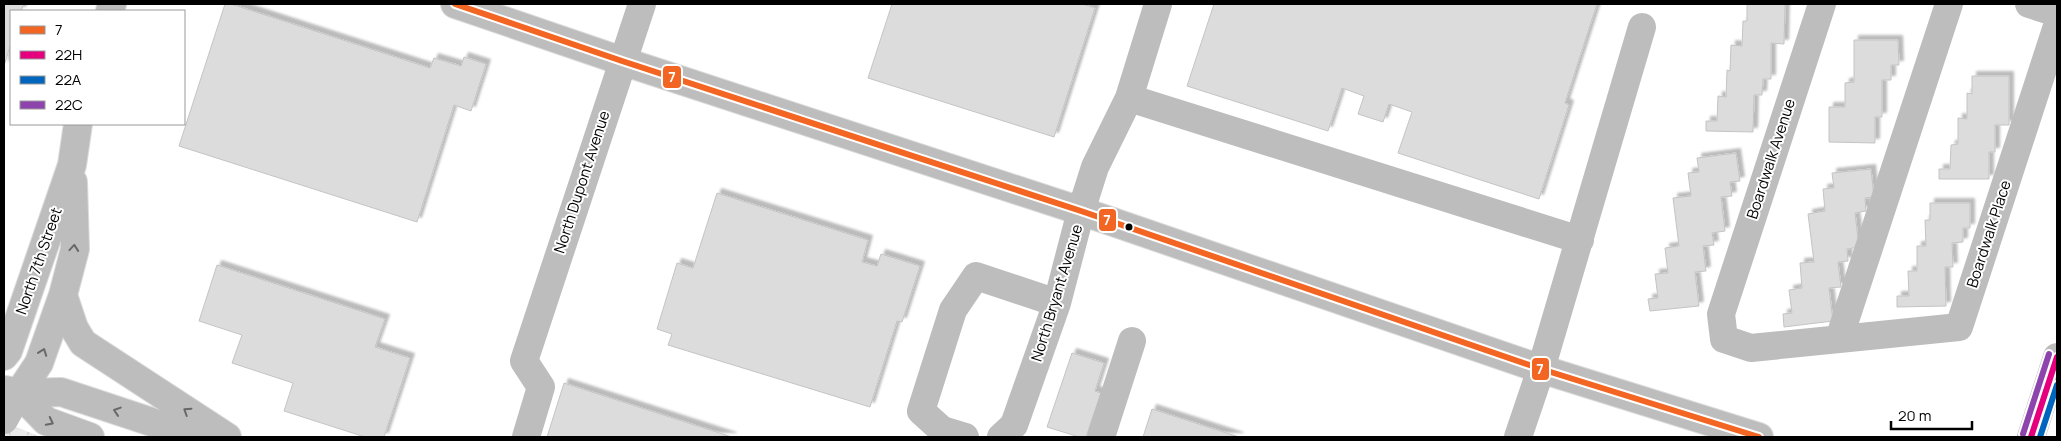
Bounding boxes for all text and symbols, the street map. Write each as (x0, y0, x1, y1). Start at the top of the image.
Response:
legend (10, 10, 185, 125)
text: 7 (55, 19, 63, 40)
text: 22H (55, 44, 82, 65)
line badge: 7 (662, 65, 682, 89)
text: 7 (668, 67, 676, 86)
text: 22A (55, 69, 82, 90)
text: 22C (55, 94, 83, 115)
street label: Boardwalk Avenue (1741, 96, 1800, 222)
street label: North Dupont Avenue (549, 108, 615, 256)
street label: Boardwalk Place (1961, 177, 2016, 290)
street label: North 7th Street (10, 204, 67, 317)
line badge: 7 (1098, 208, 1117, 232)
text: 7 (1103, 210, 1111, 229)
street label: North Bryant Avenue (1026, 222, 1087, 364)
unlabelled marker (1124, 222, 1134, 232)
one-way arrow (68, 244, 79, 252)
one-way arrow (37, 348, 47, 356)
line badge: 7 (1531, 357, 1550, 381)
text: 7 (1536, 359, 1544, 378)
scale bar (1891, 398, 1972, 430)
text: 20 m (1898, 405, 1931, 426)
one-way arrow (114, 407, 122, 417)
one-way arrow (183, 407, 192, 417)
one-way arrow (45, 416, 54, 426)

